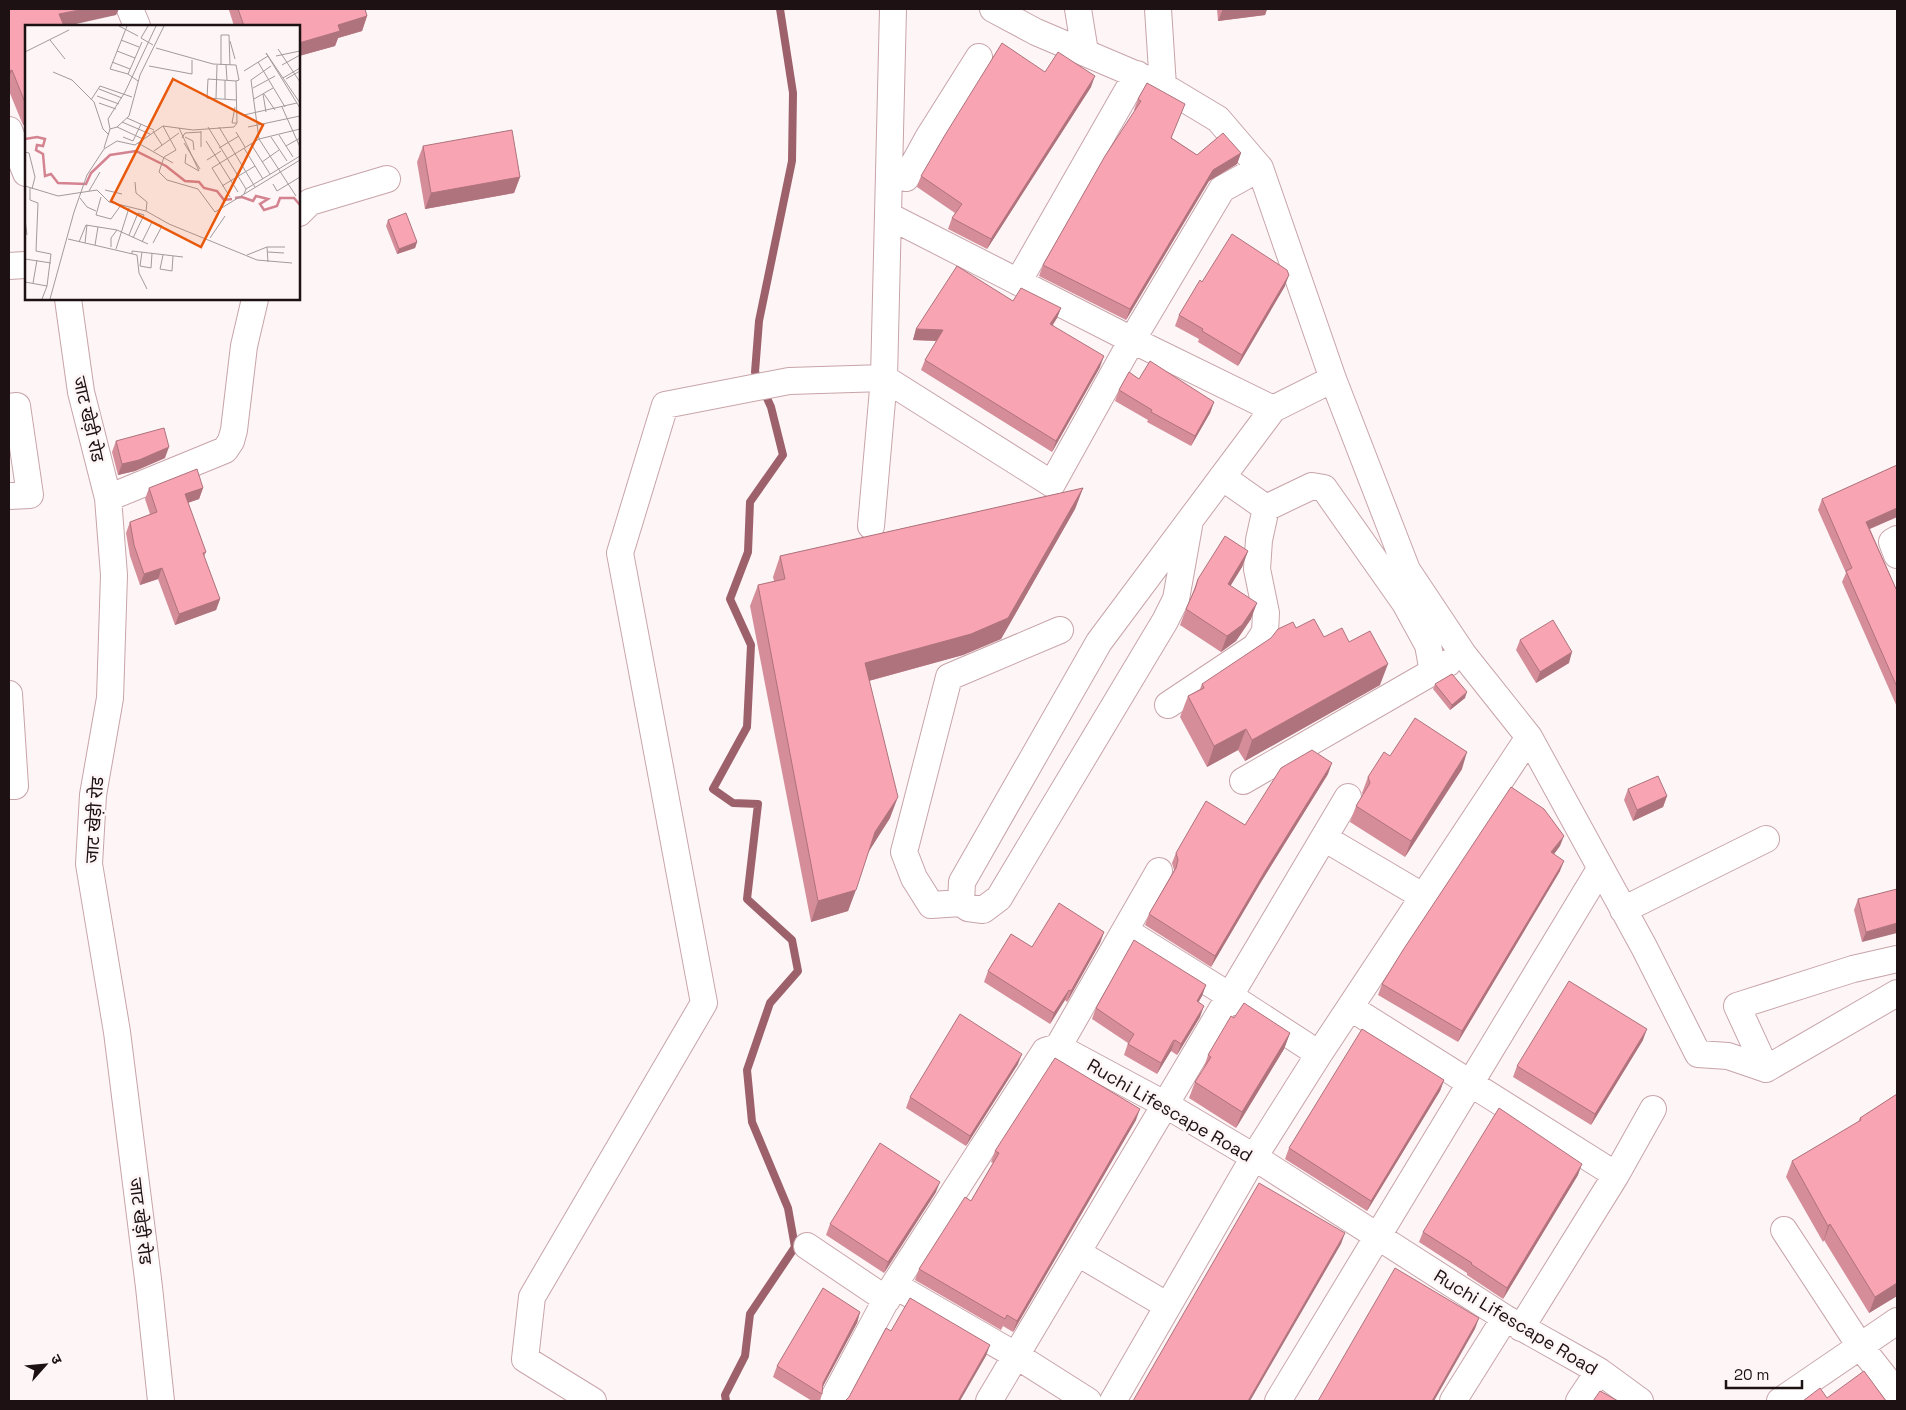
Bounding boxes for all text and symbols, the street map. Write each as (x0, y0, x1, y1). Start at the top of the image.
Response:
inset map (25, 25, 300, 300)
street label: जाट खेड़ी रोड (68, 374, 110, 464)
street label: जाट खेड़ी रोड (79, 775, 109, 864)
street label: Ruchi Lifescape Road (1083, 1053, 1257, 1167)
street label: जाट खेड़ी रोड (124, 1176, 158, 1266)
street label: Ruchi Lifescape Road (1430, 1264, 1602, 1380)
north arrow (20, 1340, 70, 1390)
text: उ (47, 1351, 67, 1368)
scale bar (1726, 1358, 1802, 1390)
text: 20 m (1734, 1365, 1769, 1384)

